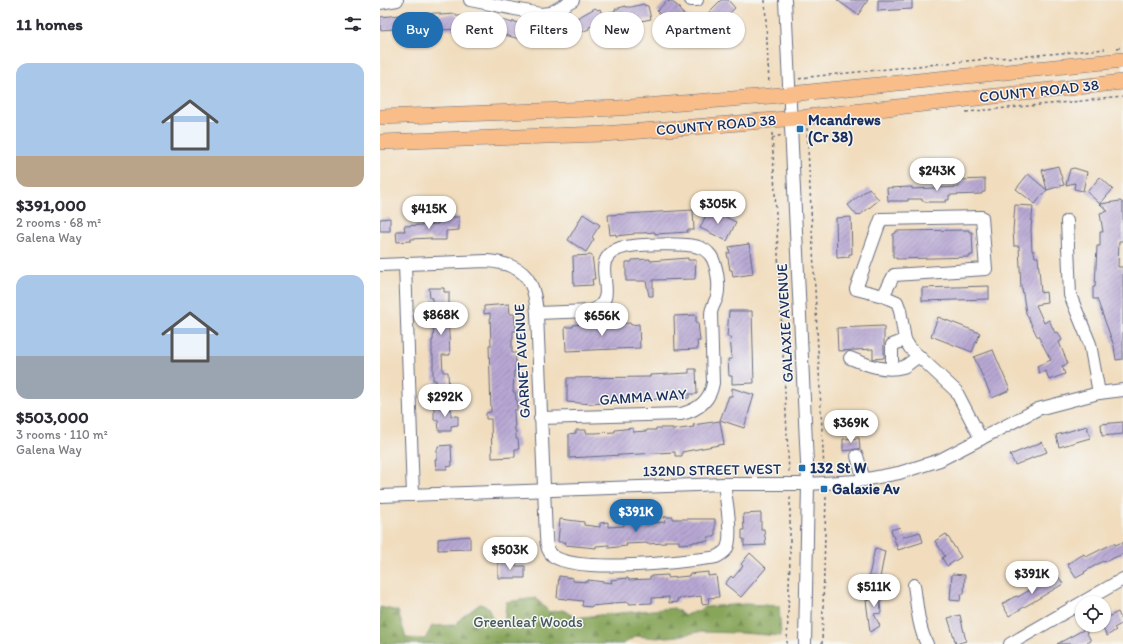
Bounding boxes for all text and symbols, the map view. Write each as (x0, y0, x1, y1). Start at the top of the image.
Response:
chip: Buy (392, 12, 443, 48)
chip: Rent (451, 12, 507, 48)
chip: Filters (515, 12, 582, 48)
chip: New (590, 12, 644, 48)
chip: Apartment (652, 12, 745, 48)
icon: filters (342, 13, 364, 35)
text: 11 homes (16, 14, 83, 34)
street label: COUNTY ROAD 38 (978, 76, 1100, 106)
icon: home (154, 89, 226, 161)
street label: COUNTY ROAD 38 (655, 111, 777, 139)
place label: Mcandrews (Cr 38) (808, 111, 881, 147)
marker: Mcandrews (Cr 38) (795, 124, 805, 134)
pin: $243K (909, 158, 965, 192)
text: $243K (919, 163, 955, 178)
pin: $305K (690, 191, 746, 225)
text: $391,000 (16, 195, 86, 215)
pin: $415K (401, 196, 457, 230)
text: $305K (700, 196, 736, 211)
text: $415K (411, 201, 447, 216)
text: 2 rooms · 68 m² (16, 215, 101, 230)
text: Galena Way (16, 230, 82, 245)
street label: GALAXIE AVENUE (773, 263, 797, 383)
icon: home (154, 301, 226, 373)
pin: $868K (413, 302, 469, 336)
street label: GARNET AVENUE (510, 303, 534, 419)
pin: $656K (574, 303, 630, 337)
text: $868K (423, 307, 459, 322)
text: $656K (584, 308, 620, 323)
pin: $292K (417, 384, 473, 418)
street label: GAMMA WAY (599, 385, 688, 409)
text: $292K (427, 389, 463, 404)
text: $503,000 (16, 407, 89, 427)
pin: $369K (823, 410, 879, 444)
text: $369K (833, 415, 869, 430)
text: 3 rooms · 110 m² (16, 427, 108, 442)
text: Galena Way (16, 442, 82, 457)
place label: 132 St W (810, 459, 867, 477)
street label: 132ND STREET WEST (643, 460, 782, 480)
marker: 132 St W (797, 463, 807, 473)
place label: Galaxie Av (832, 480, 900, 498)
marker: Galaxie Av (819, 484, 829, 494)
pin: $391K (608, 499, 664, 533)
text: $391K (619, 504, 653, 519)
pin: $503K (482, 537, 538, 571)
text: $503K (492, 542, 528, 557)
pin: $391K (1004, 561, 1060, 595)
text: $391K (1015, 566, 1049, 581)
pin: $511K (846, 574, 902, 608)
text: $511K (857, 579, 891, 594)
map controls (1075, 596, 1111, 632)
button: locate (1075, 596, 1111, 632)
park label: Greenleaf Woods (473, 613, 583, 631)

